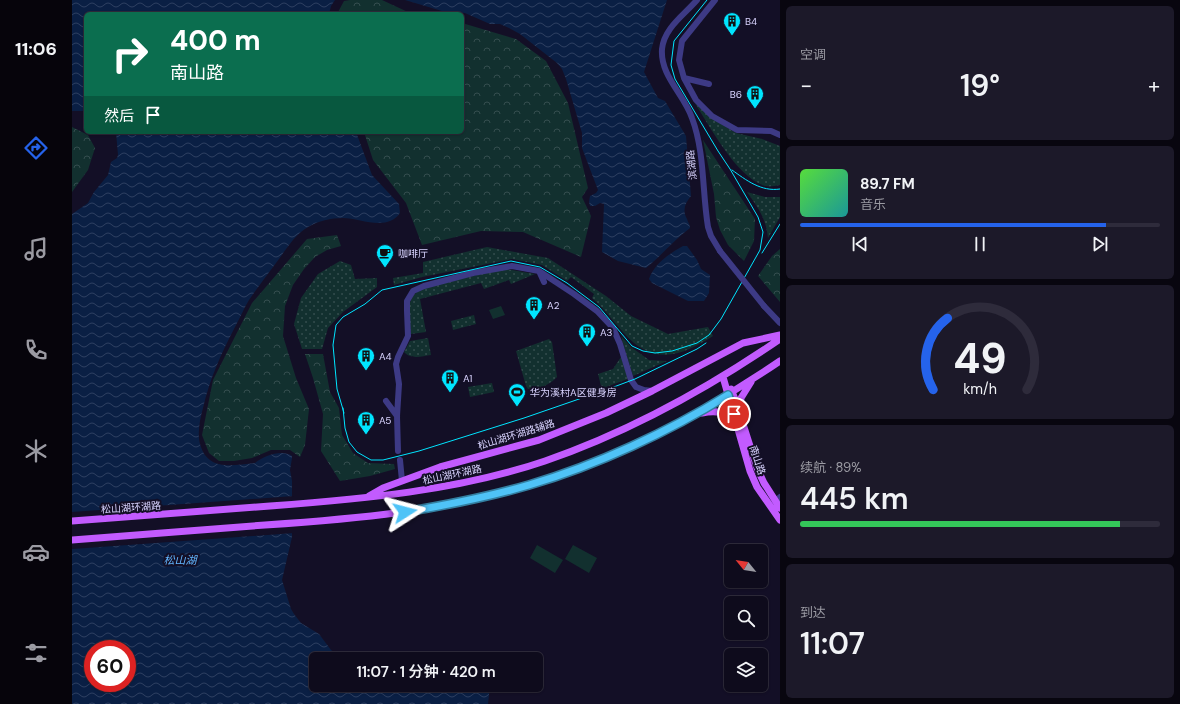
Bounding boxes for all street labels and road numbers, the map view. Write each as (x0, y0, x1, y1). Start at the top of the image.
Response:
street label: 滨湖路 (683, 149, 700, 181)
street label: 松山湖环湖路辅路 (476, 417, 556, 452)
street label: 南山路 (747, 444, 768, 476)
street label: 松山湖环湖路 (421, 462, 483, 487)
street label: 松山湖环湖路 (101, 499, 161, 516)

